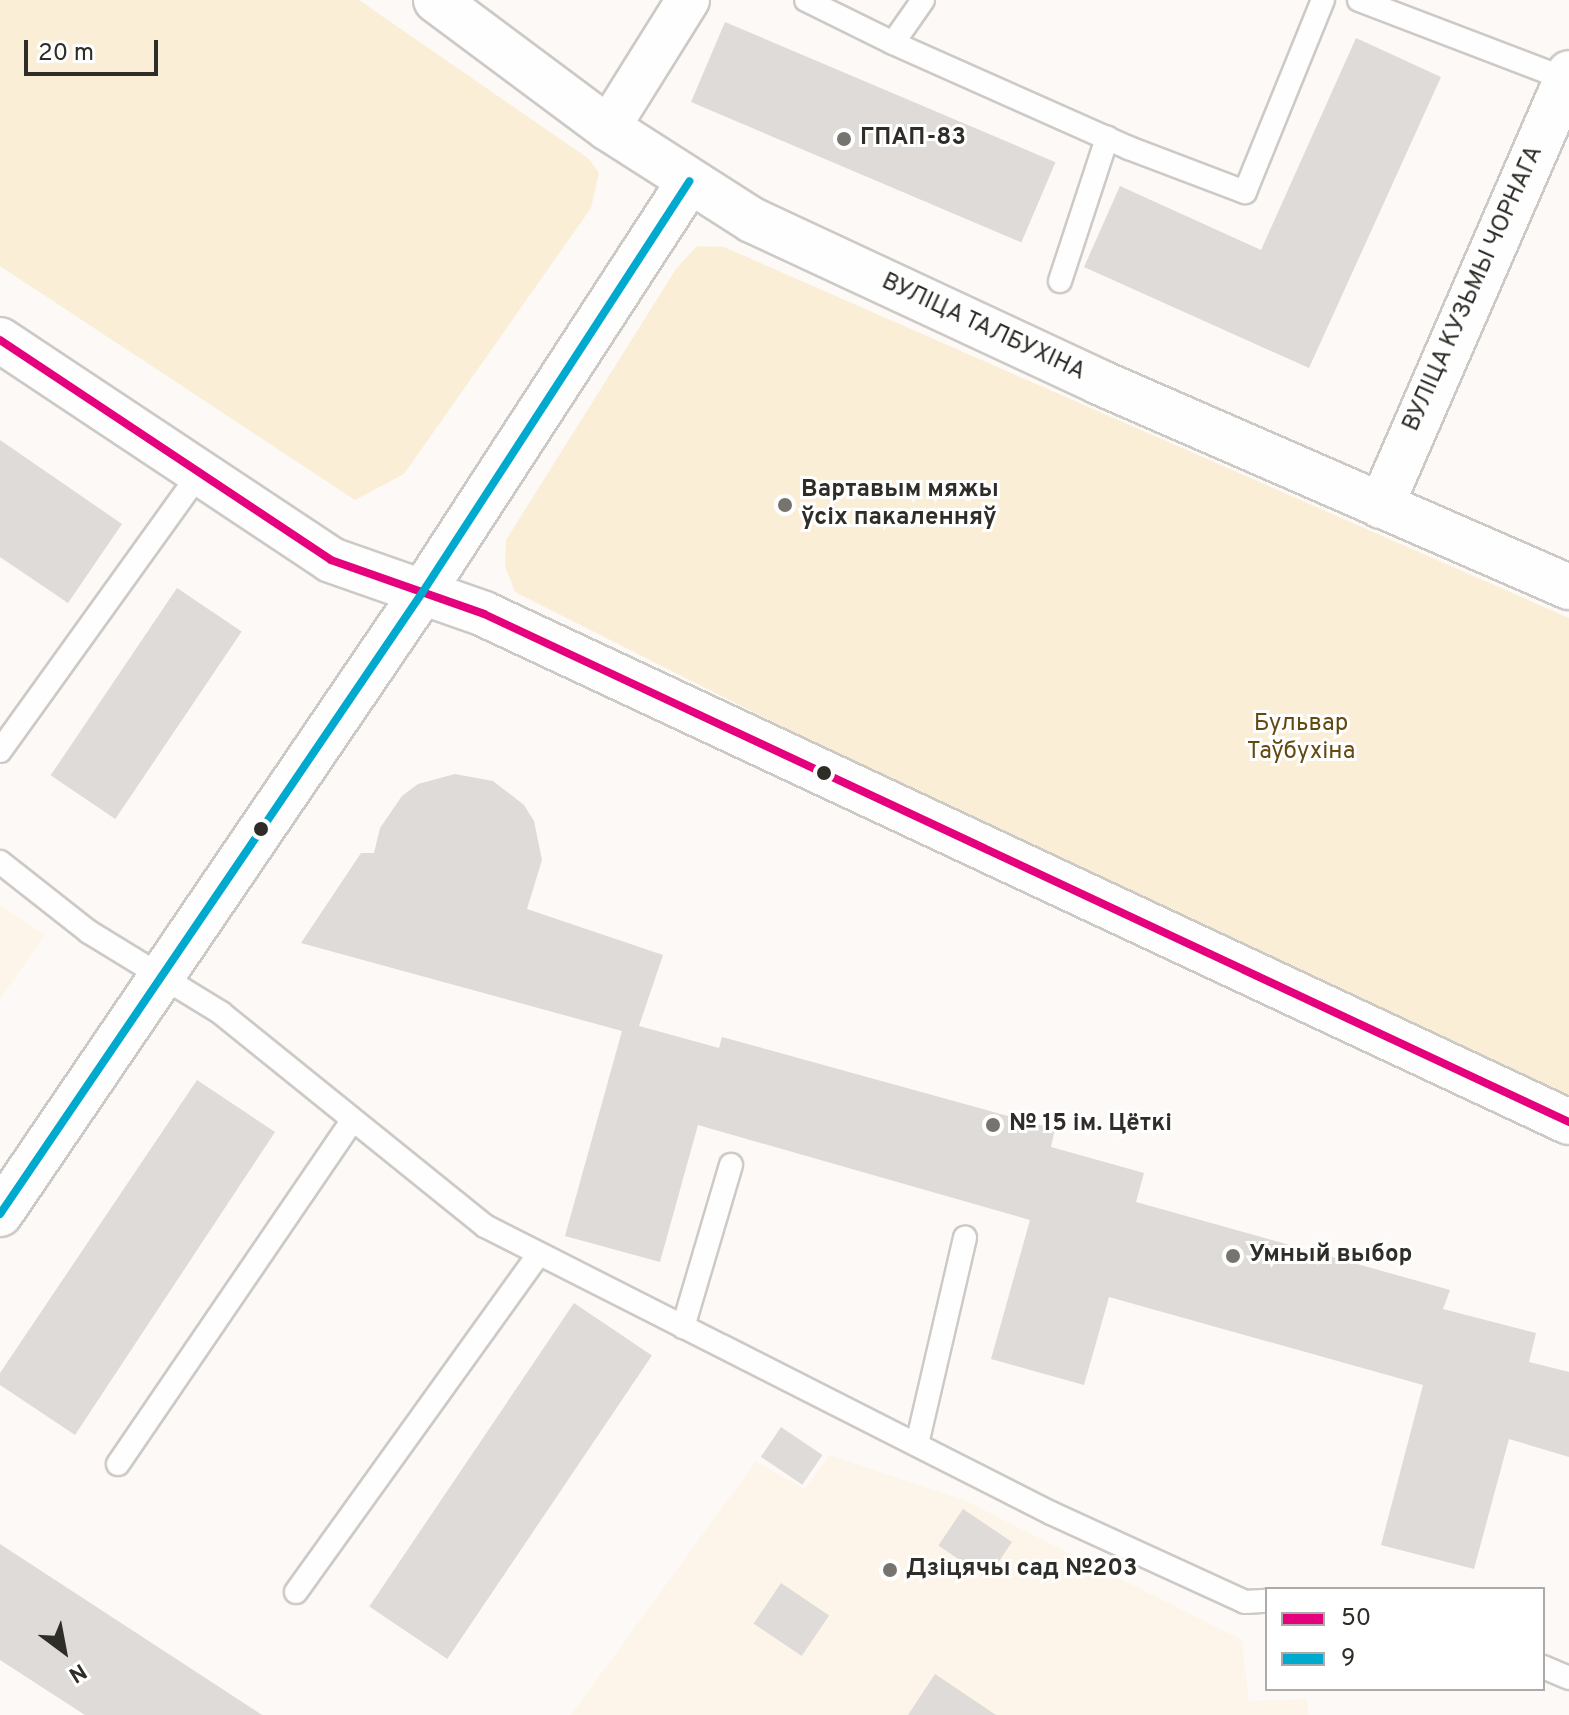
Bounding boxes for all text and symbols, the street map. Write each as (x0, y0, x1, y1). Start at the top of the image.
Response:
scale bar (28, 24, 162, 74)
text: 20 m (38, 39, 94, 69)
place label: ГПАП-83 (860, 125, 966, 153)
marker: ГПАП-83 (835, 130, 853, 148)
street label: ВУЛІЦА КУЗЬМЫ ЧОРНАГА (1398, 141, 1550, 437)
street label: ВУЛІЦА ТАЛБУХІНА (876, 268, 1090, 388)
place label: Вартавым мяжы ўсіх пакаленняў (801, 477, 999, 533)
marker: Вартавым мяжы ўсіх пакаленняў (776, 496, 794, 514)
park label: Бульвар Таўбухіна (1247, 711, 1355, 767)
unlabelled marker (816, 765, 832, 781)
unlabelled marker (253, 821, 269, 837)
place label: № 15 ім. Цёткі (1009, 1111, 1172, 1139)
marker: № 15 ім. Цёткі (984, 1116, 1002, 1134)
place label: Умный выбор (1249, 1242, 1412, 1270)
marker: Умный выбор (1224, 1247, 1242, 1265)
place label: Дзіцячы сад №203 (906, 1556, 1137, 1584)
marker: Дзіцячы сад №203 (881, 1561, 899, 1579)
legend (1265, 1587, 1545, 1691)
text: 50 (1341, 1604, 1371, 1634)
north arrow (24, 1611, 104, 1691)
text: 9 (1341, 1644, 1355, 1674)
text: N (63, 1656, 91, 1687)

